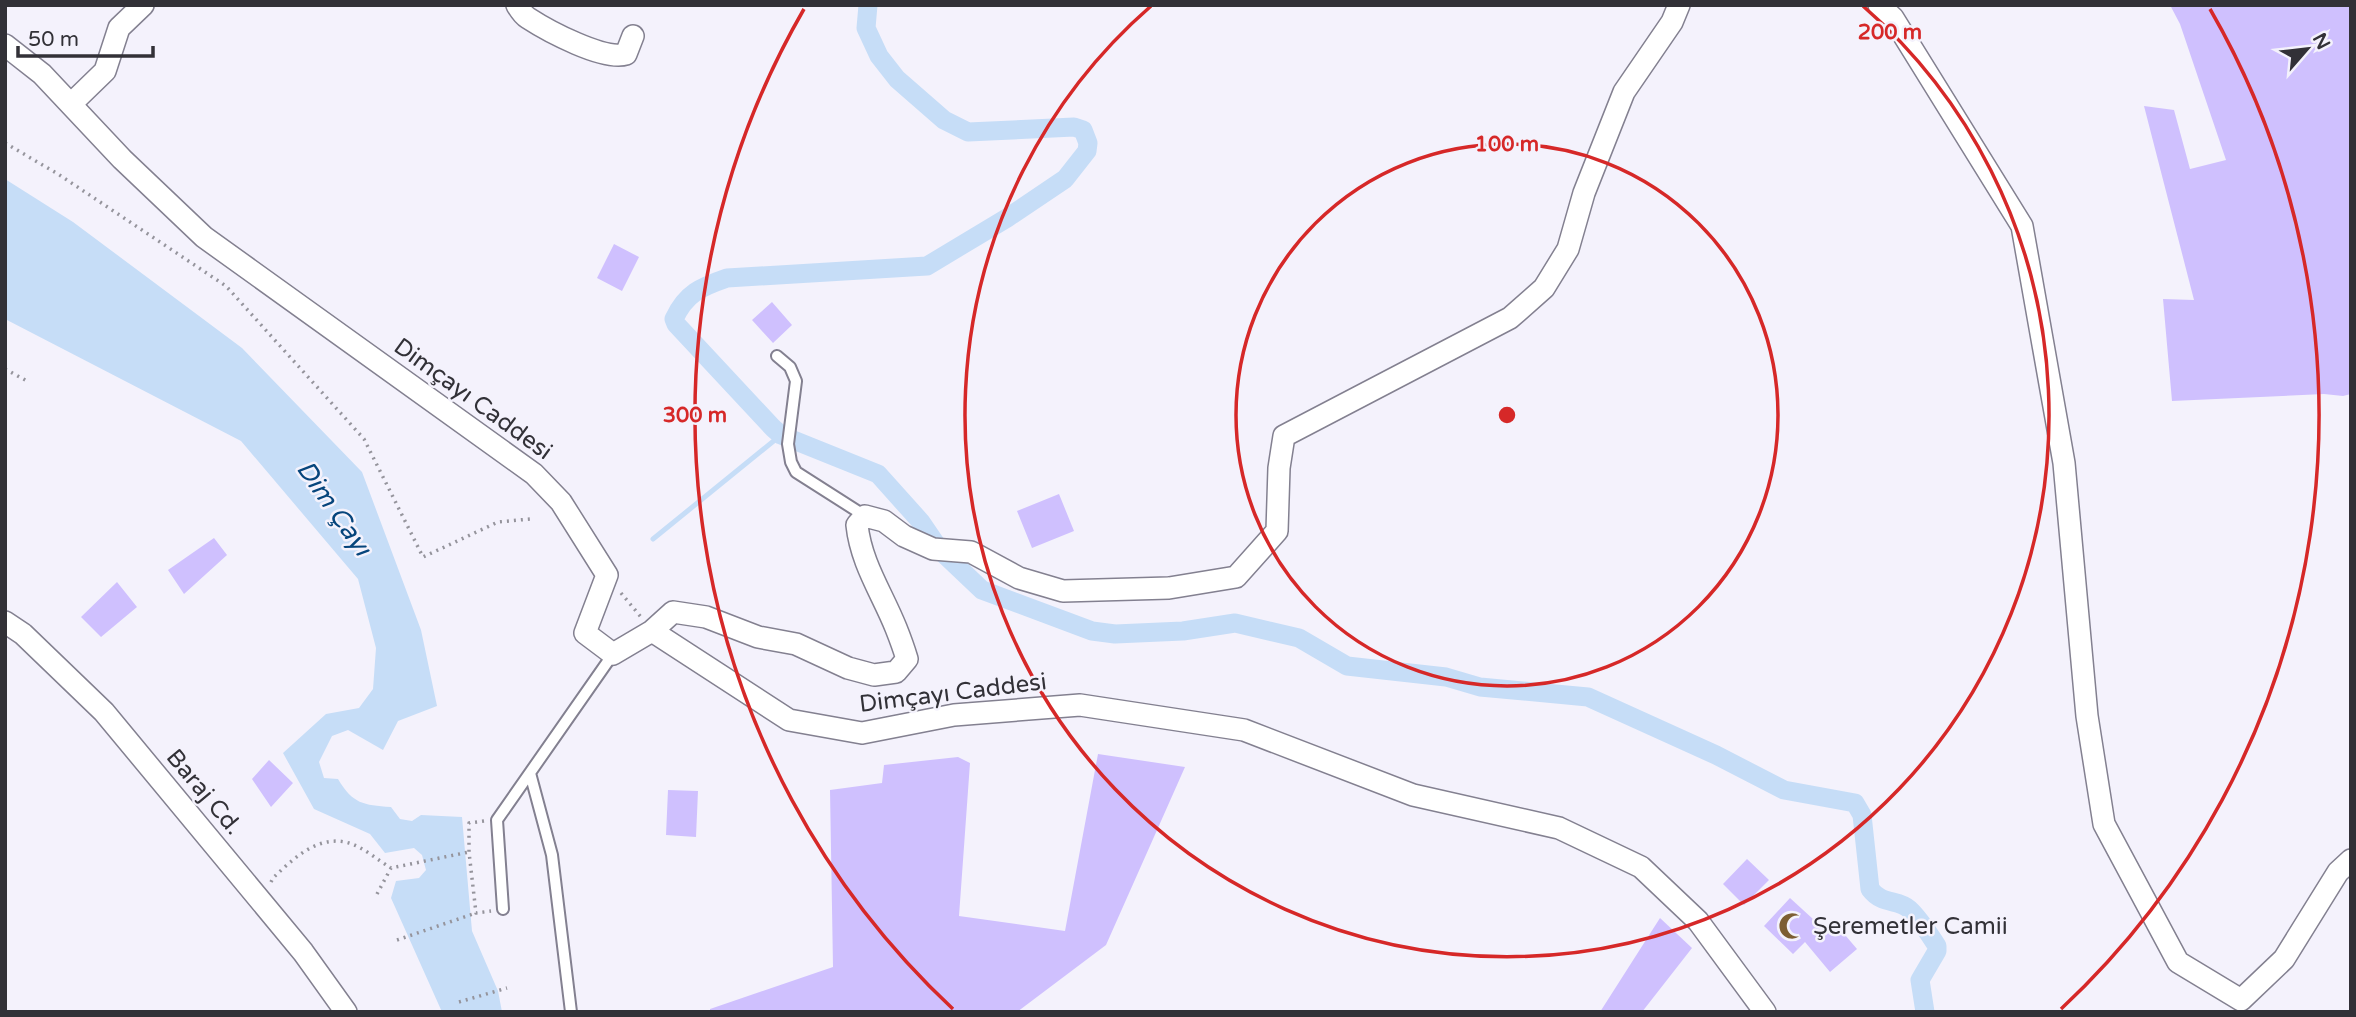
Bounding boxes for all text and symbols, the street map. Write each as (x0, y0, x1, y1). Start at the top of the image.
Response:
scale bar (18, 14, 152, 58)
north arrow (2272, 14, 2342, 84)
text: 200 m (1858, 20, 1922, 45)
text: 50 m (28, 27, 79, 52)
text: N (2308, 30, 2334, 53)
text: 100 m (1475, 132, 1539, 157)
street label: Dimçayı Caddesi (388, 332, 558, 466)
text: 300 m (663, 403, 727, 428)
centre of rings (1495, 403, 1519, 427)
water label: Dim Çayı (290, 454, 379, 563)
street label: Dimçayı Caddesi (858, 667, 1048, 719)
street label: Baraj Cd. (160, 743, 248, 841)
mosque icon: Şeremetler Camii (1777, 911, 1807, 941)
place label: Şeremetler Camii (1813, 912, 2008, 941)

